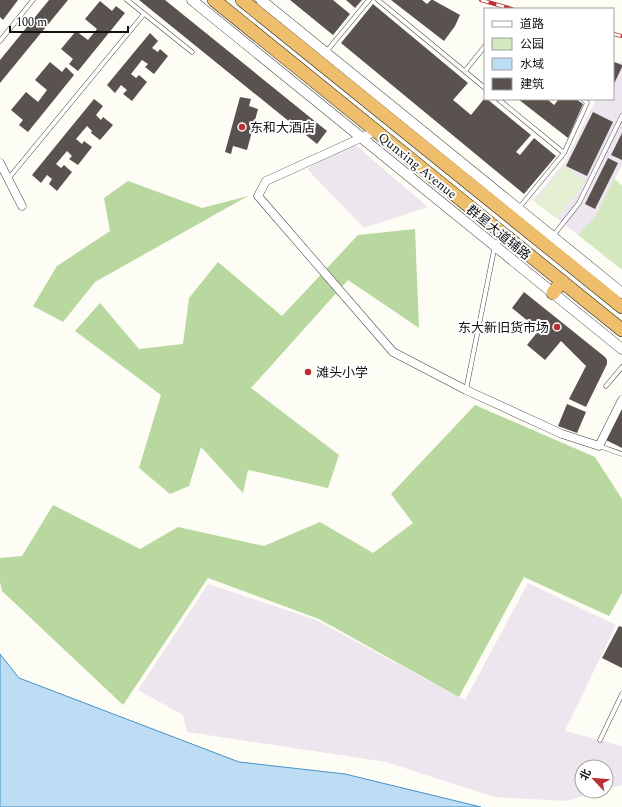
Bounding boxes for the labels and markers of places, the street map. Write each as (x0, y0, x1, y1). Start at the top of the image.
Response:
place label: 东和大酒店 (250, 118, 315, 138)
marker: 东和大酒店 (237, 122, 247, 132)
place label: 东大新旧货市场 (458, 318, 549, 338)
marker: 东大新旧货市场 (552, 322, 562, 332)
place label: 滩头小学 (316, 363, 368, 383)
marker: 滩头小学 (303, 367, 313, 377)

